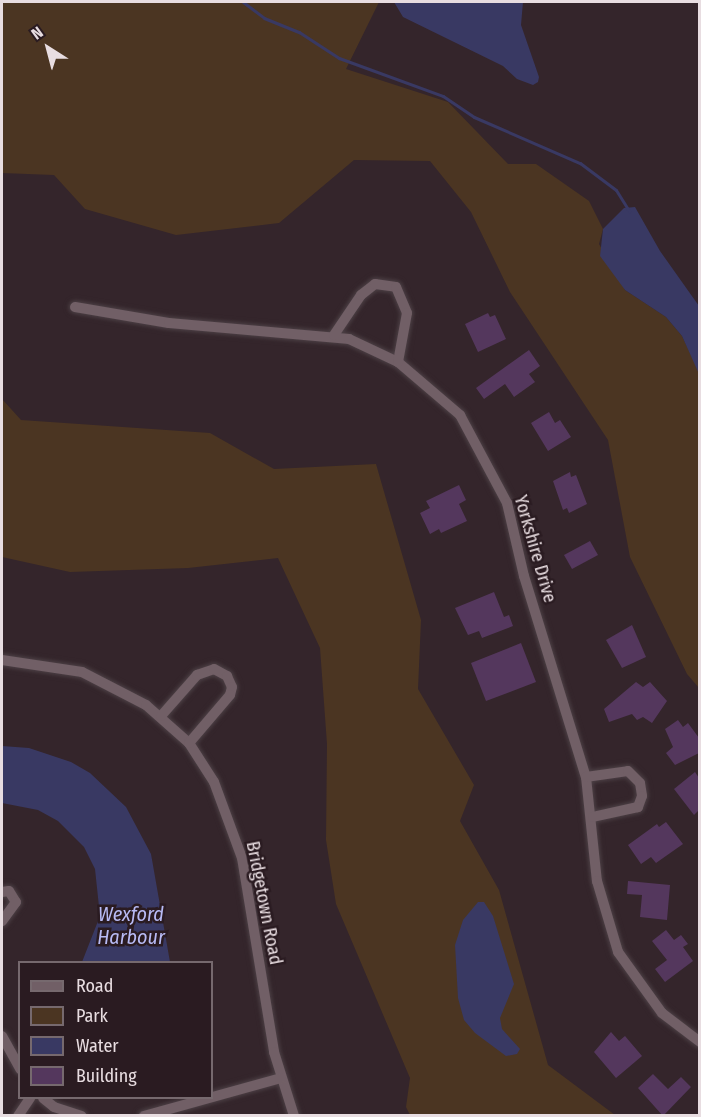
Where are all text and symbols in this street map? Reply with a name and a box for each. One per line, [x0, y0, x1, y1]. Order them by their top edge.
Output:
north arrow [18, 18, 78, 78]
text: N [28, 23, 47, 44]
street label: Yorkshire Drive [509, 493, 561, 605]
street label: Bridgetown Road [241, 839, 287, 967]
water label: Wexford Harbour [97, 903, 165, 950]
legend [18, 961, 213, 1099]
text: Road [76, 975, 113, 997]
text: Park [76, 1005, 108, 1027]
text: Water [76, 1035, 119, 1057]
text: Building [76, 1065, 137, 1087]

